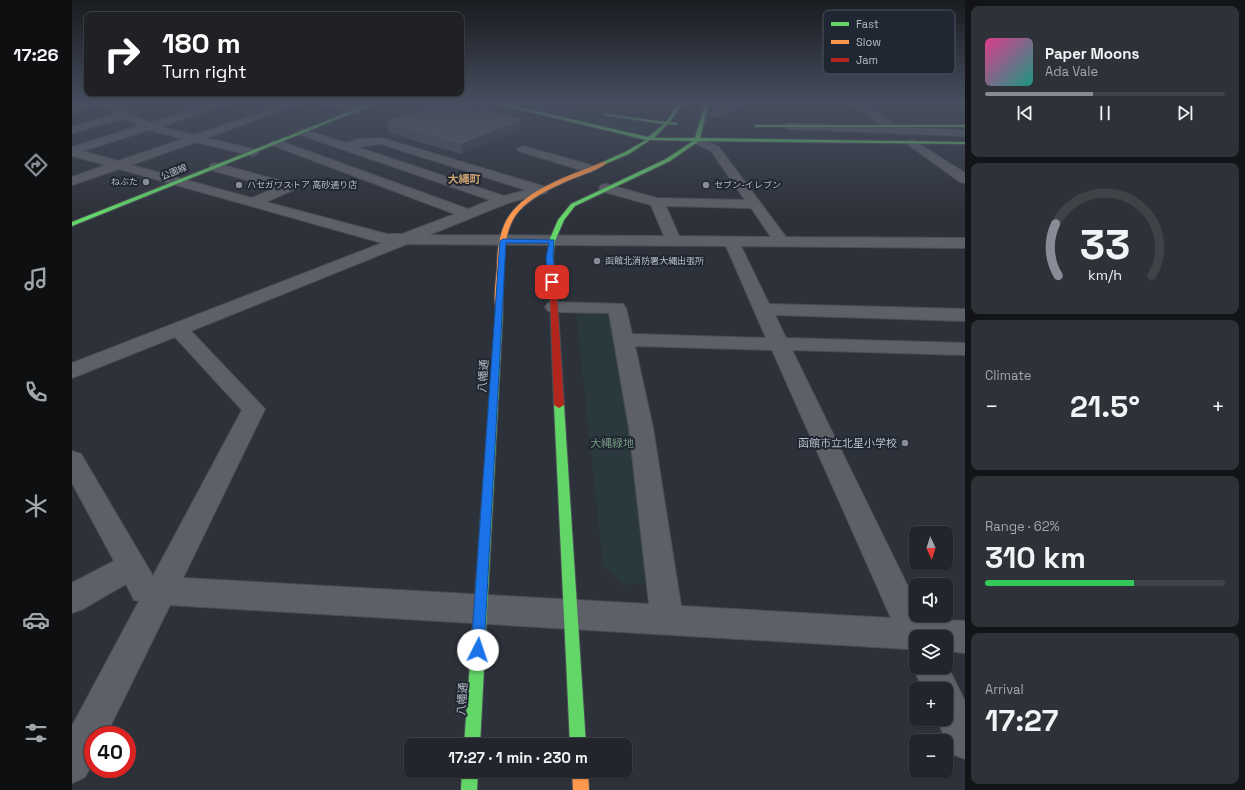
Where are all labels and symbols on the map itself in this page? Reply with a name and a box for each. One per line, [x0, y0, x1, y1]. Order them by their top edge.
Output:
legend [823, 10, 955, 74]
text: Fast [856, 17, 879, 31]
text: Slow [856, 35, 881, 49]
text: Jam [856, 53, 878, 67]
street label: 公園線 [159, 161, 190, 183]
district label: 大縄町 [448, 172, 481, 186]
place label: ねぶた [111, 176, 138, 188]
marker: ねぶた [141, 177, 151, 187]
place label: ハセガワストア 高砂通り店 [247, 179, 357, 191]
place label: セブン-イレブン [714, 179, 781, 191]
marker: ハセガワストア 高砂通り店 [234, 180, 244, 190]
marker: セブン-イレブン [701, 180, 711, 190]
place label: 函館北消防署大縄出張所 [605, 255, 704, 267]
marker: 函館北消防署大縄出張所 [592, 256, 602, 266]
pin [535, 265, 569, 299]
street label: 八幡通 [475, 359, 491, 393]
park label: 大縄緑地 [590, 436, 634, 450]
place label: 函館市立北星小学校 [798, 436, 897, 450]
marker: 函館市立北星小学校 [900, 438, 910, 448]
north arrow [909, 526, 953, 570]
position arrow [457, 629, 499, 671]
street label: 八幡通 [454, 682, 470, 716]
speed limit sign: 40 [84, 726, 136, 778]

